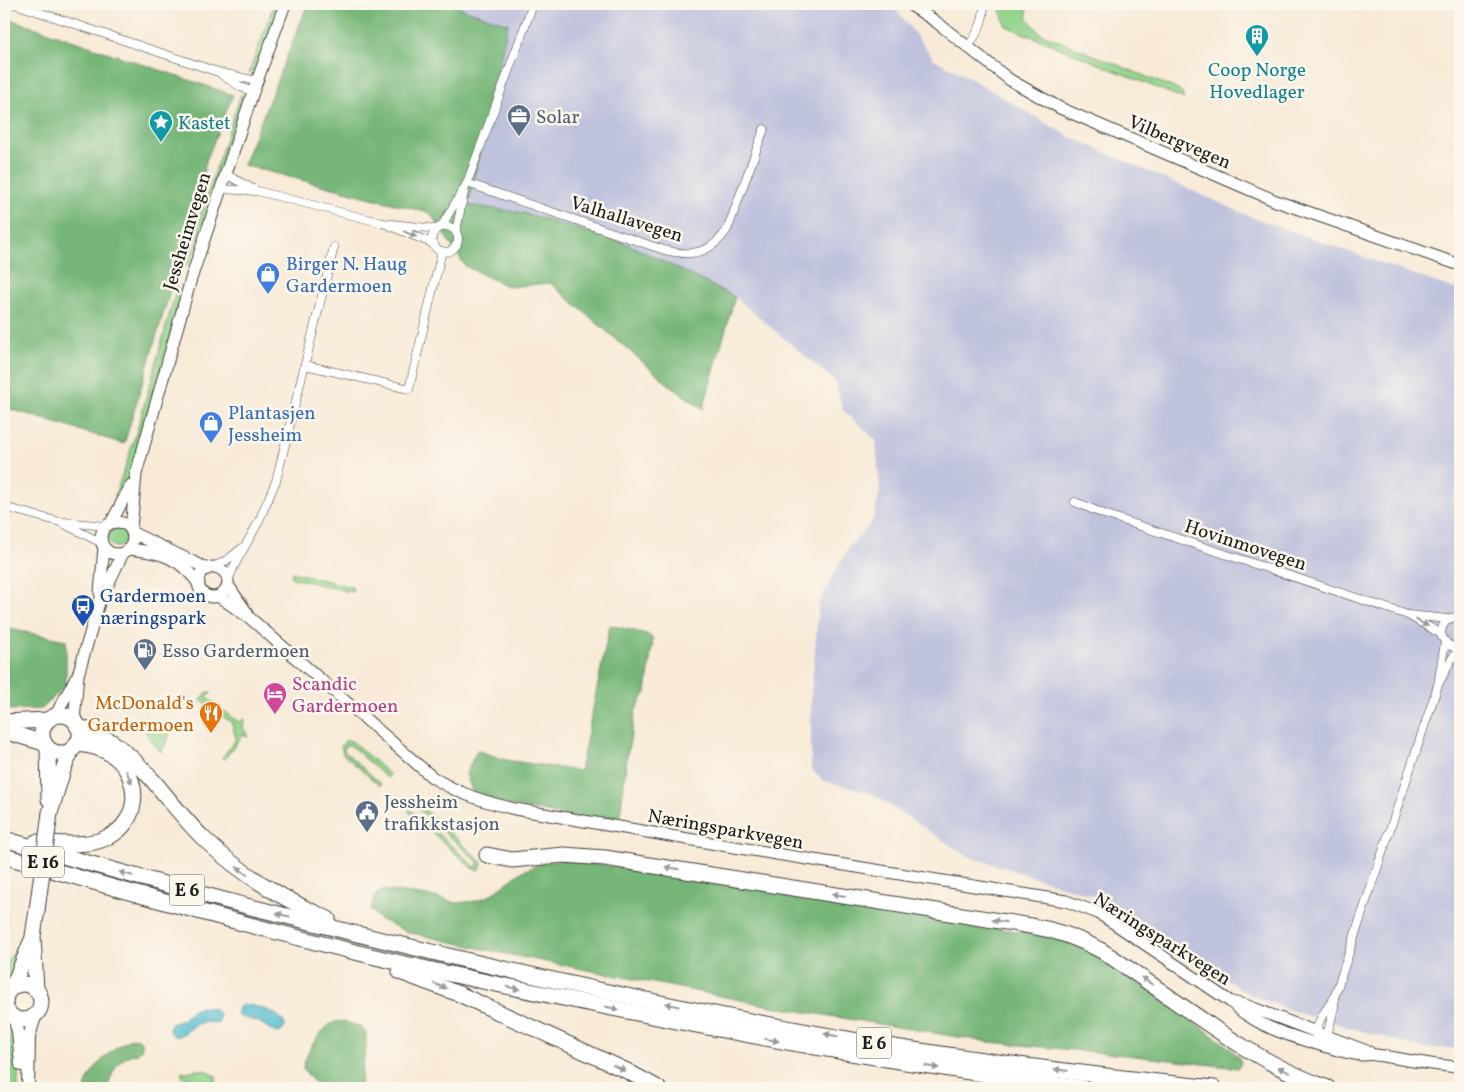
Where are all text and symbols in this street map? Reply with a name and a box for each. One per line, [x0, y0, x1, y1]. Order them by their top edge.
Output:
building icon: Coop Norge Hovedlager [1244, 23, 1270, 57]
place label: Coop Norge Hovedlager [1208, 58, 1306, 106]
office icon: Solar [506, 103, 532, 137]
place label: Solar [536, 105, 580, 131]
place icon: Kastet [148, 109, 174, 143]
street label: Vilbergvegen [1124, 109, 1235, 176]
place label: Kastet [178, 111, 231, 137]
street label: Jessheimvegen [158, 169, 218, 294]
street label: Valhallavegen [567, 190, 686, 249]
one-way arrow [403, 231, 417, 239]
place label: Birger N. Haug Gardermoen [286, 252, 407, 300]
shop icon: Birger N. Haug Gardermoen [255, 261, 281, 295]
place label: Plantasjen Jessheim [228, 401, 316, 449]
shop icon: Plantasjen Jessheim [198, 410, 224, 444]
street label: Hovinmovegen [1181, 514, 1310, 578]
place label: Gardermoen næringspark [100, 584, 206, 632]
bus stop icon: Gardermoen næringspark [70, 593, 96, 627]
one-way arrow [1415, 619, 1428, 628]
fuel station icon: Esso Gardermoen [132, 637, 158, 671]
place label: Esso Gardermoen [162, 639, 310, 665]
place label: Scandic Gardermoen [292, 672, 398, 720]
hotel icon: Scandic Gardermoen [262, 681, 288, 715]
place label: McDonald's Gardermoen [88, 691, 194, 739]
restaurant icon: McDonald's Gardermoen [198, 700, 224, 734]
one-way arrow [126, 770, 134, 784]
place label: Jessheim trafikkstasjon [384, 790, 500, 838]
public building icon: Jessheim trafikkstasjon [354, 799, 380, 833]
street label: Næringsparkvegen [646, 803, 806, 856]
road number: E 16 [22, 846, 64, 878]
one-way arrow [664, 864, 680, 872]
one-way arrow [236, 865, 249, 876]
one-way arrow [119, 869, 134, 877]
road number: E 6 [170, 874, 204, 906]
street label: Næringsparkvegen [1088, 887, 1236, 993]
one-way arrow [830, 890, 846, 898]
one-way arrow [276, 911, 291, 919]
one-way arrow [991, 916, 1007, 924]
one-way arrow [1140, 977, 1154, 986]
one-way arrow [432, 983, 447, 990]
one-way arrow [505, 984, 521, 992]
one-way arrow [664, 1001, 679, 1009]
one-way arrow [605, 1005, 621, 1013]
road number: E 6 [856, 1028, 892, 1058]
one-way arrow [823, 1031, 839, 1039]
one-way arrow [764, 1036, 780, 1044]
one-way arrow [612, 1064, 626, 1072]
one-way arrow [924, 1064, 940, 1072]
one-way arrow [1277, 1065, 1290, 1074]
one-way arrow [1053, 1066, 1069, 1074]

